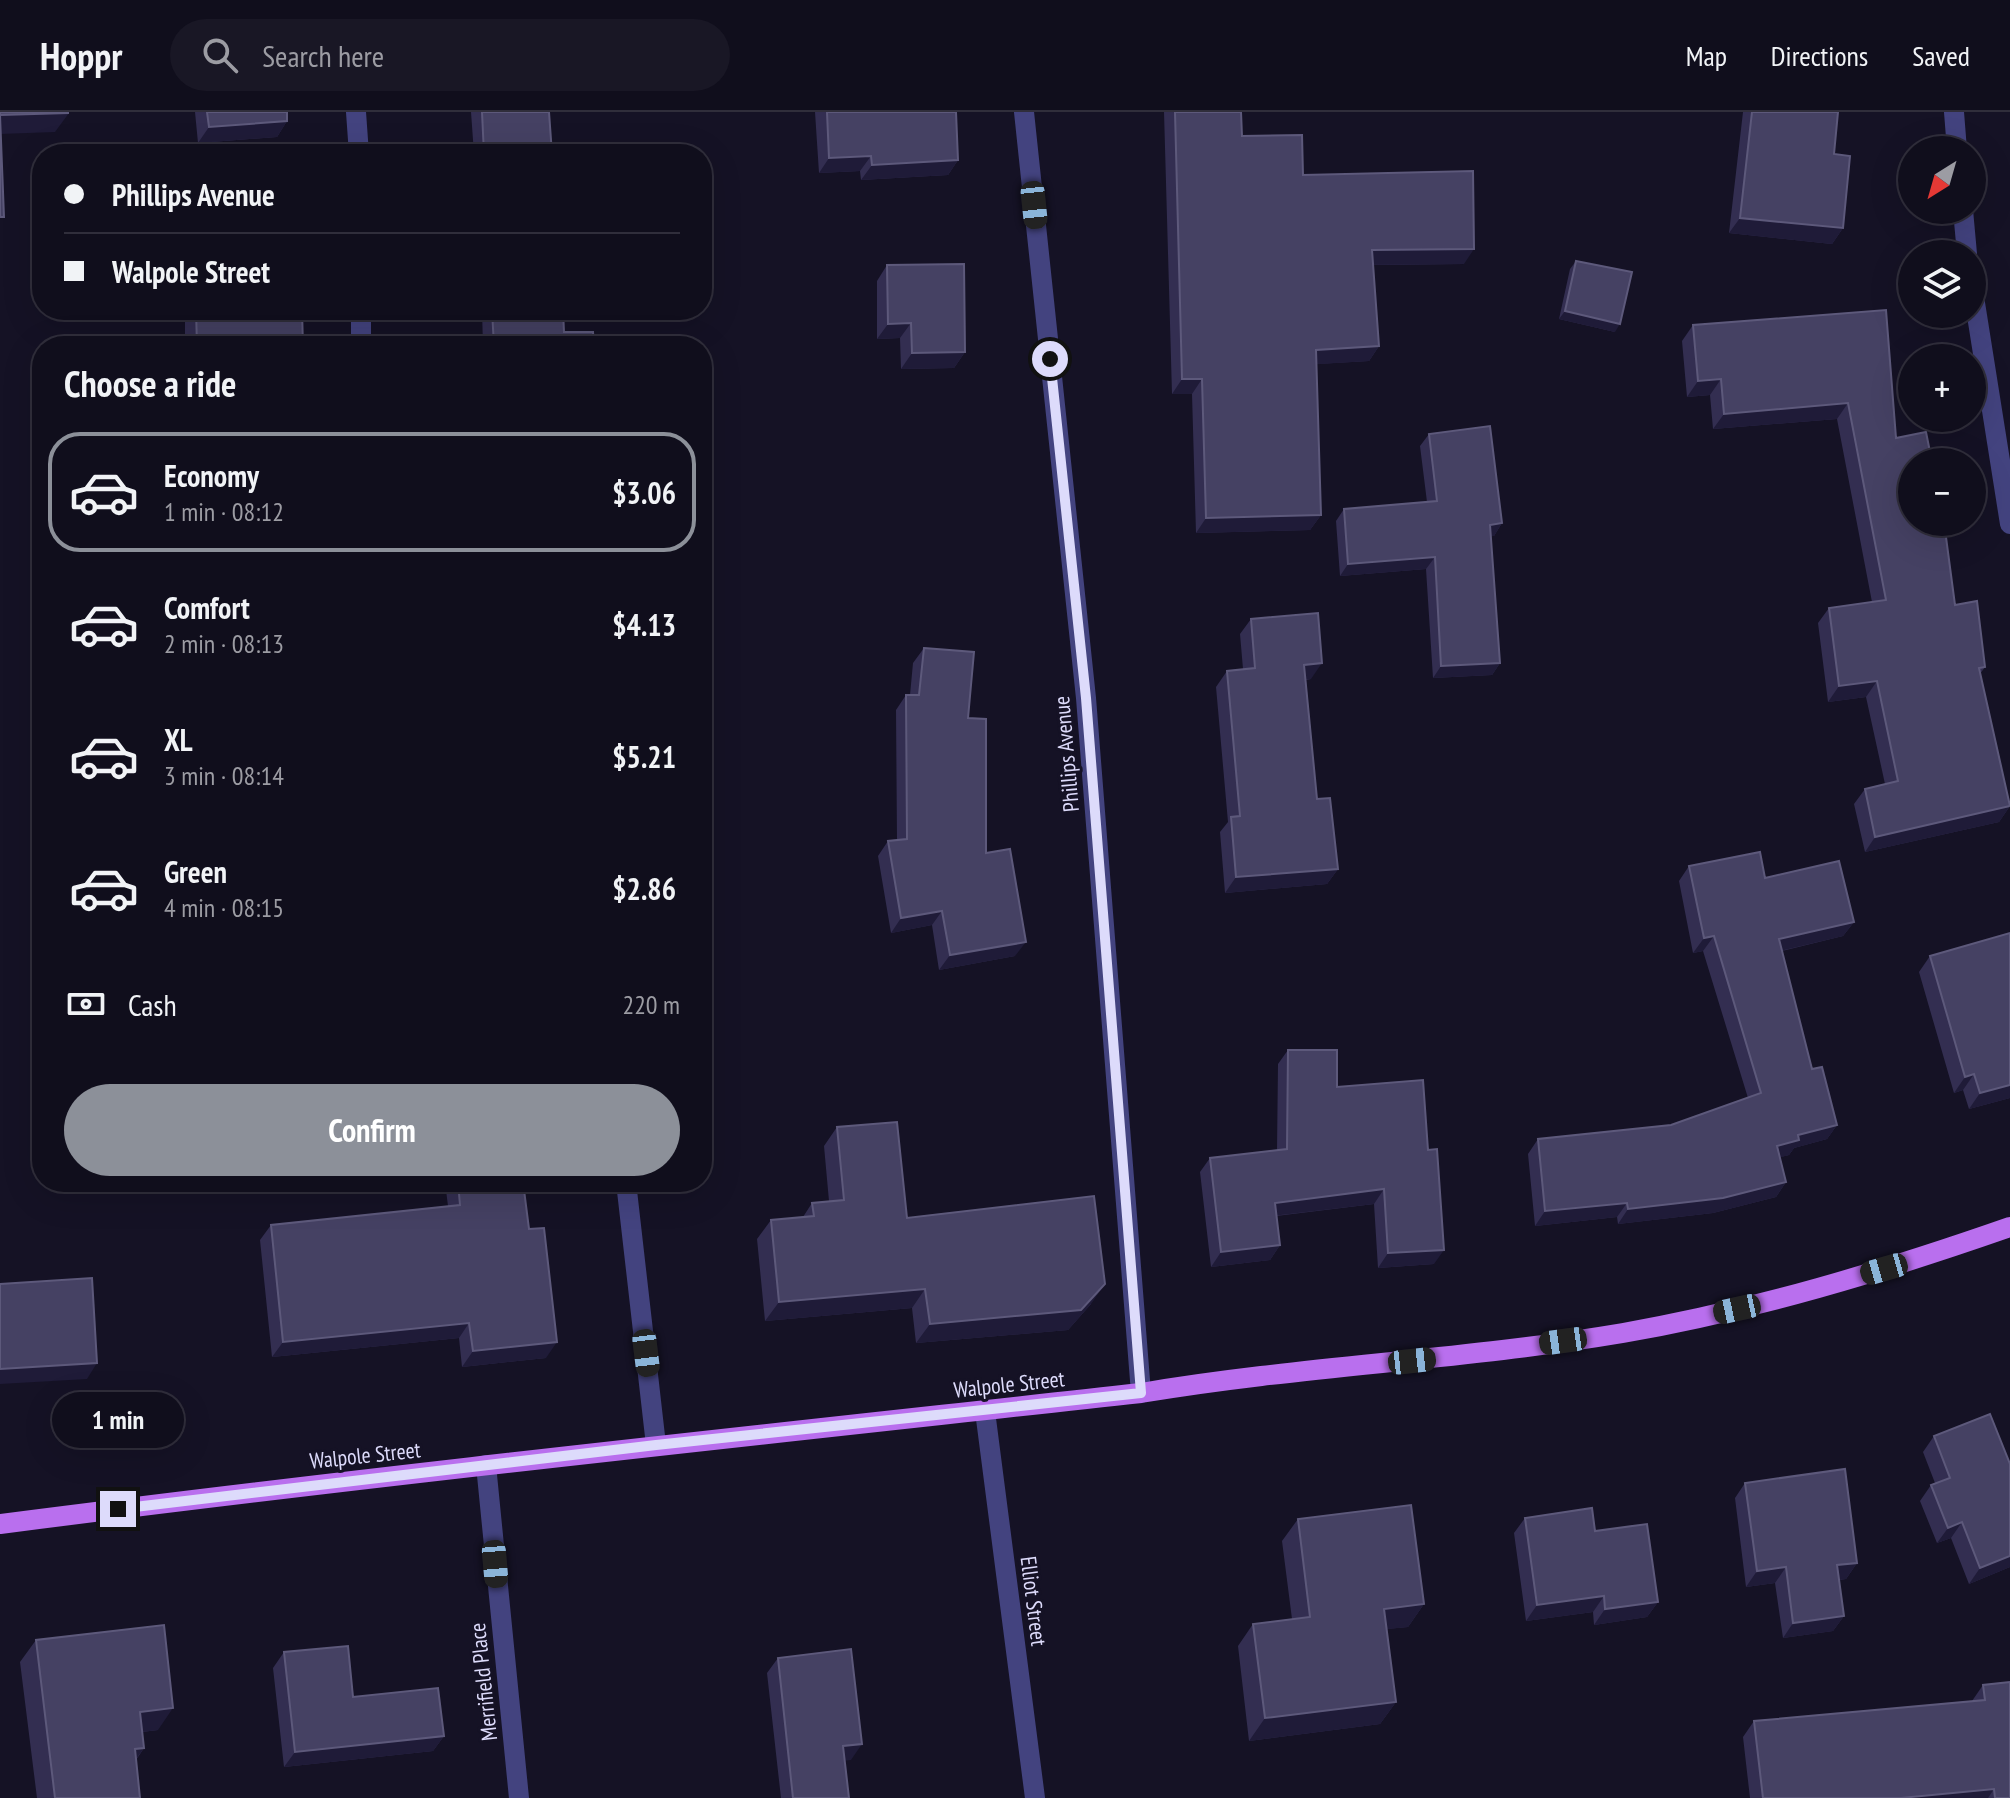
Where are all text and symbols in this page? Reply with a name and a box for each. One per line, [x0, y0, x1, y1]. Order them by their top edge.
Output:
search box [170, 19, 730, 91]
text: Hoppr [40, 31, 122, 80]
icon: search [198, 33, 242, 77]
text: Search here [262, 36, 384, 75]
text: Map [1686, 37, 1727, 74]
text: Directions [1771, 37, 1868, 74]
text: Saved [1912, 37, 1970, 74]
north arrow [1898, 136, 1986, 224]
map controls [1898, 136, 1986, 536]
text: Phillips Avenue [112, 175, 275, 214]
car [1020, 180, 1048, 230]
button: layers [1898, 240, 1986, 328]
text: Walpole Street [112, 252, 270, 291]
route start [1032, 341, 1068, 377]
button: + [1898, 344, 1986, 432]
text: Choose a ride [64, 360, 236, 407]
button: − [1898, 448, 1986, 536]
icon: car [68, 456, 140, 528]
text: Economy [164, 456, 259, 495]
text: $3.06 [612, 473, 676, 512]
text: 1 min · 08:12 [164, 495, 284, 528]
icon: car [68, 588, 140, 660]
text: Comfort [164, 588, 250, 627]
text: $4.13 [612, 605, 676, 644]
text: 2 min · 08:13 [164, 627, 284, 660]
street label: Phillips Avenue [1047, 695, 1085, 813]
icon: car [68, 720, 140, 792]
text: XL [164, 720, 193, 759]
text: $5.21 [612, 737, 676, 776]
text: 3 min · 08:14 [164, 759, 284, 792]
icon: car [68, 852, 140, 924]
text: Green [164, 852, 227, 891]
text: $2.86 [612, 869, 676, 908]
text: 4 min · 08:15 [164, 891, 284, 924]
icon: cash [64, 982, 108, 1026]
text: Cash [128, 985, 177, 1024]
text: 220 m [622, 988, 680, 1021]
button: Confirm [64, 1084, 680, 1176]
car [1858, 1251, 1910, 1287]
car [1711, 1292, 1763, 1326]
car [1538, 1326, 1588, 1356]
car [631, 1328, 661, 1378]
car [1387, 1347, 1437, 1375]
street label: Walpole Street [952, 1364, 1066, 1404]
callout: 1 min [52, 1393, 184, 1449]
text: 1 min [92, 1403, 144, 1436]
street label: Walpole Street [308, 1435, 422, 1475]
route end [100, 1491, 136, 1527]
car [481, 1539, 509, 1589]
street label: Elliot Street [1015, 1555, 1053, 1647]
street label: Merrifield Place [463, 1622, 503, 1742]

